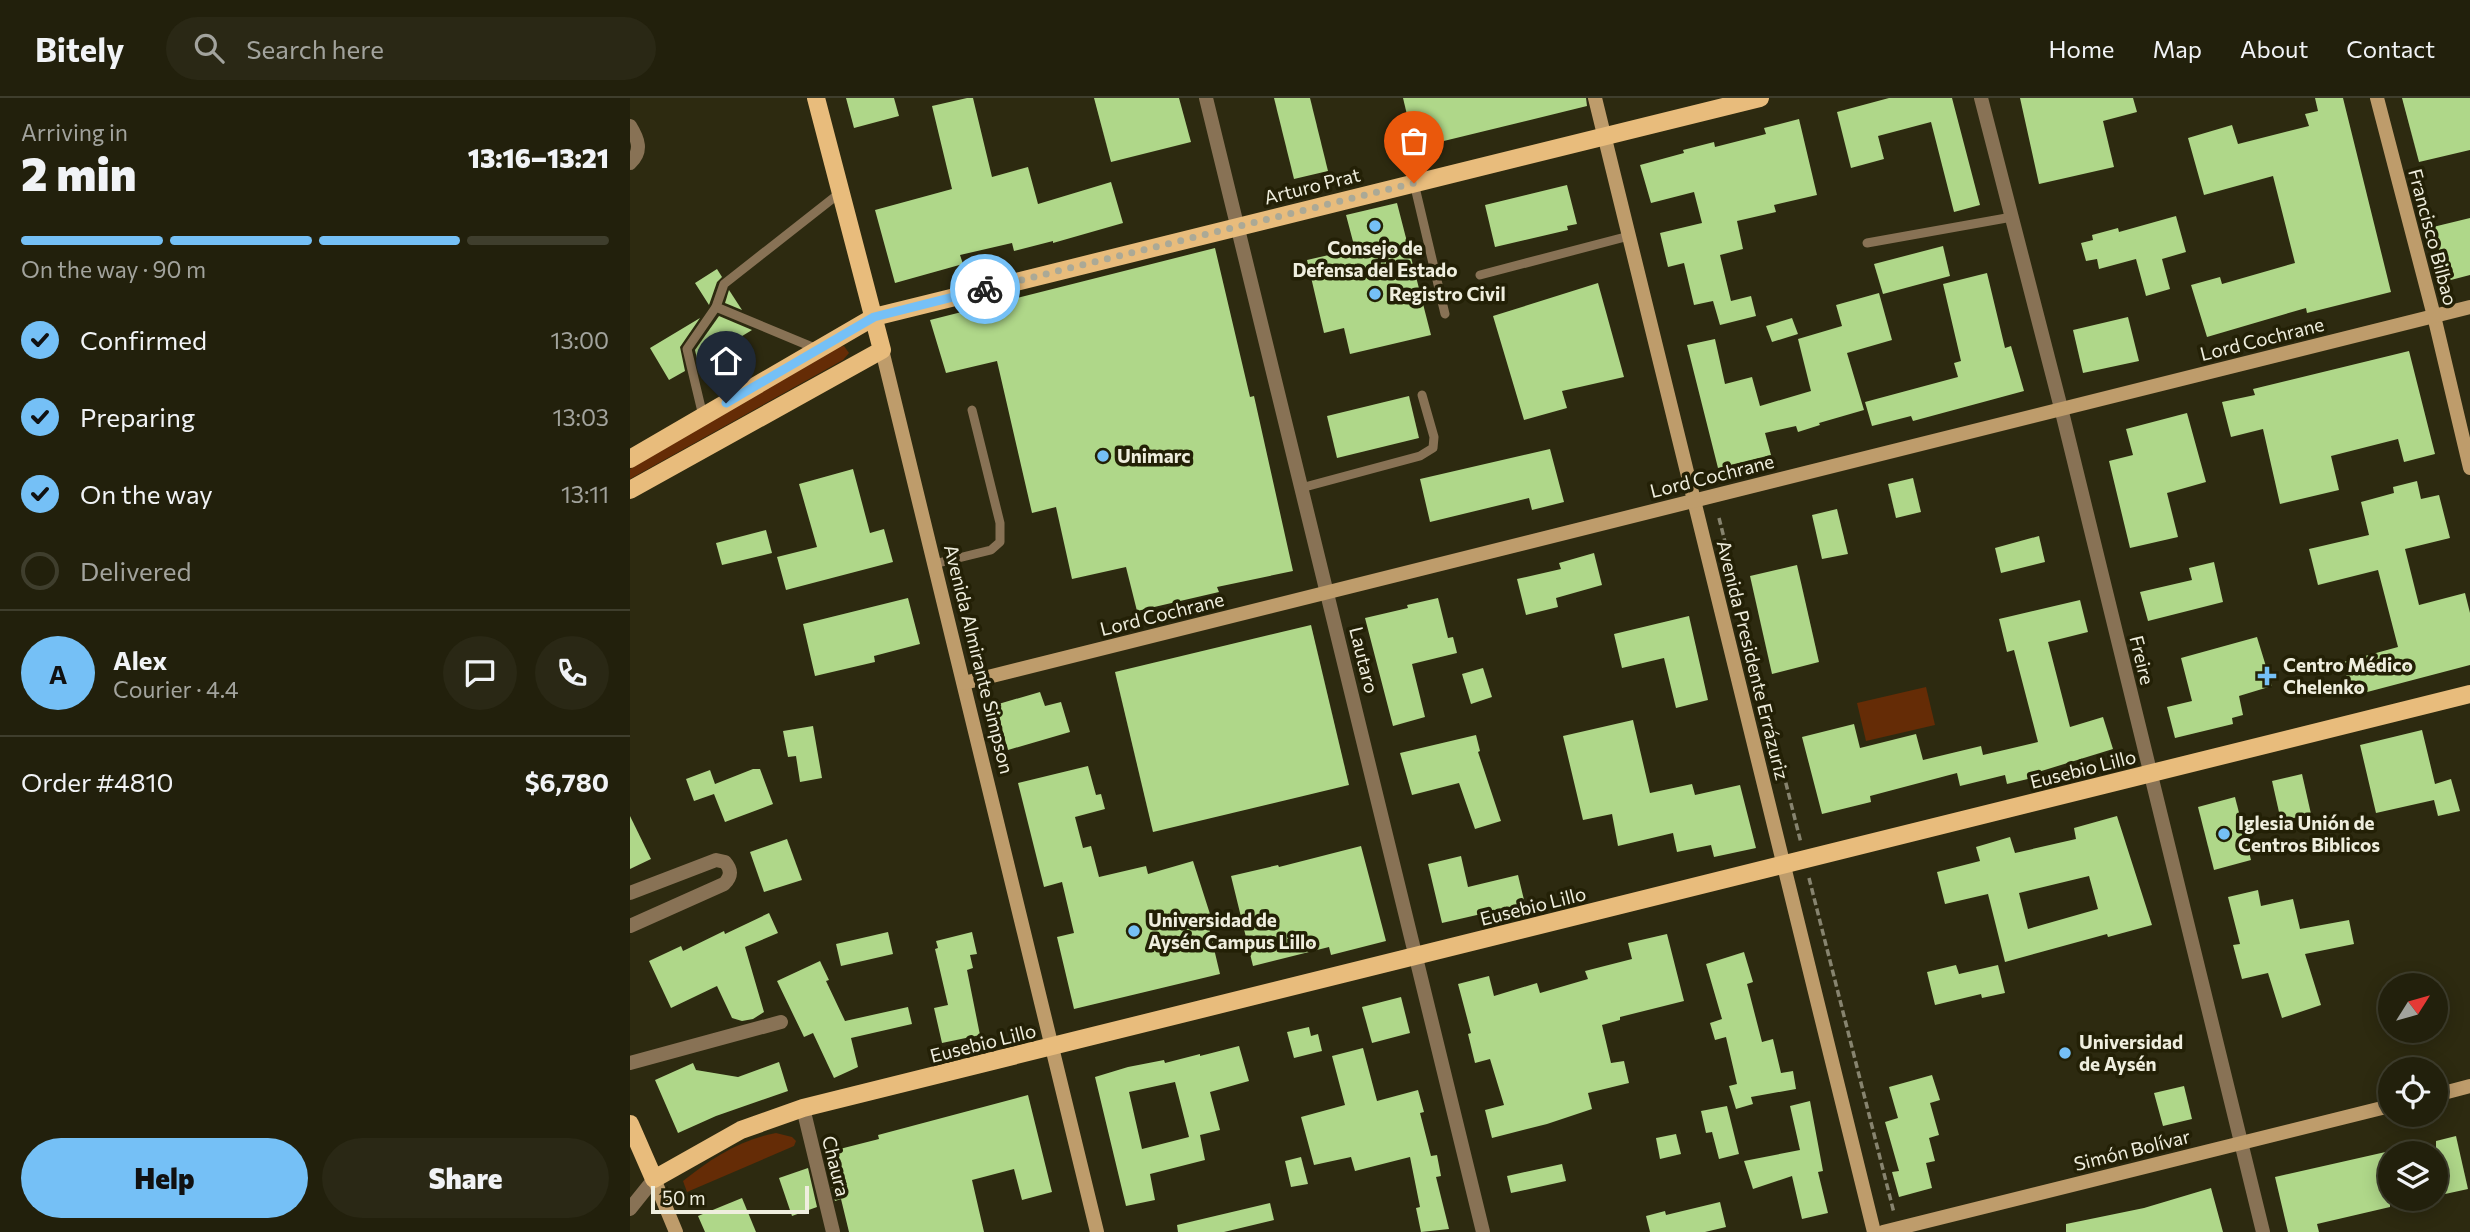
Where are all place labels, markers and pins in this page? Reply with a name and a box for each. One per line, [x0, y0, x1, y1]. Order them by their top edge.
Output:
pin [1384, 111, 1444, 183]
marker: Consejo de Defensa del Estado [1367, 218, 1383, 234]
place label: Consejo de Defensa del Estado [1292, 236, 1458, 281]
place label: Registro Civil [1389, 282, 1506, 305]
marker: Registro Civil [1367, 286, 1383, 302]
pin [696, 331, 756, 403]
place label: Unimarc [1117, 444, 1191, 467]
marker: Unimarc [1095, 448, 1111, 464]
place label: Centro Médico Chelenko [2283, 653, 2413, 698]
marker: Centro Médico Chelenko [2257, 666, 2277, 686]
place label: Iglesia Unión de Centros Biblicos [2238, 811, 2380, 856]
marker: Iglesia Unión de Centros Biblicos [2216, 826, 2232, 842]
place label: Universidad de Aysén Campus Lillo [1148, 908, 1317, 953]
marker: Universidad de Aysén Campus Lillo [1126, 923, 1142, 939]
place label: Universidad de Aysén [2079, 1030, 2183, 1075]
marker: Universidad de Aysén [2057, 1045, 2073, 1061]

